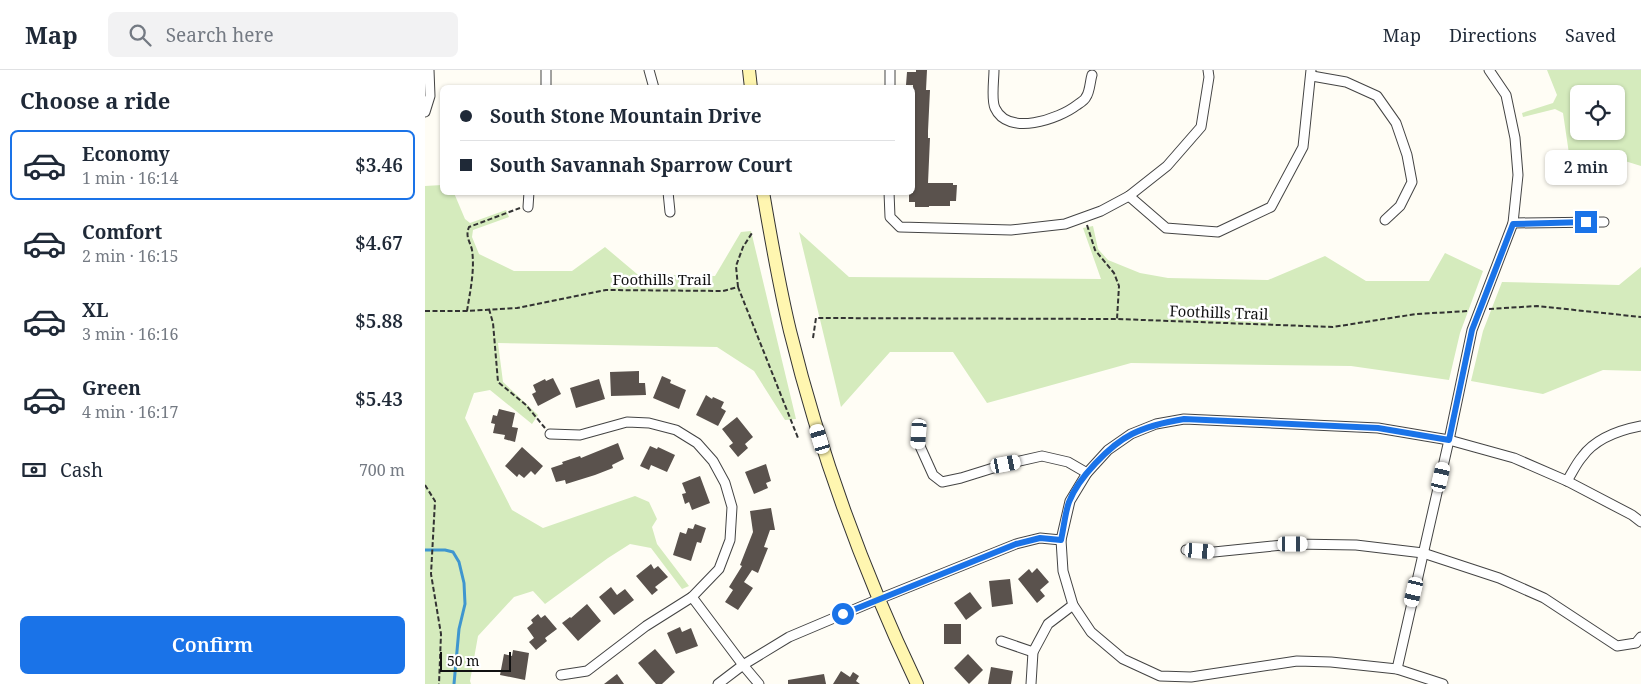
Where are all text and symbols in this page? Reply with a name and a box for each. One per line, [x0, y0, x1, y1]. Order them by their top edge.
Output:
search box [108, 12, 458, 57]
text: Map [25, 18, 78, 51]
icon: search [126, 21, 154, 49]
text: Search here [166, 22, 274, 48]
text: Map [1383, 23, 1421, 47]
text: Directions [1449, 23, 1537, 47]
text: Saved [1565, 23, 1616, 47]
text: Choose a ride [20, 85, 170, 115]
map controls [1570, 85, 1625, 140]
button: locate [1570, 85, 1625, 140]
text: South Stone Mountain Drive [490, 103, 762, 129]
text: Economy [82, 141, 170, 167]
icon: car [22, 143, 67, 188]
callout: 2 min [1545, 150, 1627, 184]
text: $3.46 [355, 152, 403, 178]
text: South Savannah Sparrow Court [490, 152, 792, 178]
text: 2 min [1564, 156, 1608, 178]
text: 1 min · 16:14 [82, 167, 178, 189]
route end [1575, 211, 1597, 233]
text: Comfort [82, 219, 162, 245]
icon: car [22, 221, 67, 266]
text: $4.67 [355, 230, 403, 256]
text: 2 min · 16:15 [82, 245, 178, 267]
street label: Foothills Trail [613, 269, 712, 289]
text: XL [82, 297, 108, 323]
icon: car [22, 299, 67, 344]
street label: Foothills Trail [1169, 300, 1269, 324]
text: $5.88 [355, 308, 403, 334]
text: 3 min · 16:16 [82, 323, 178, 345]
text: Green [82, 375, 141, 401]
icon: car [22, 377, 67, 422]
text: $5.43 [355, 386, 403, 412]
text: 4 min · 16:17 [82, 401, 178, 423]
car [910, 419, 927, 449]
car [808, 422, 831, 456]
car [989, 454, 1022, 474]
icon: cash [20, 456, 48, 484]
text: Cash [60, 457, 103, 483]
text: 700 m [359, 459, 405, 481]
car [1430, 461, 1451, 493]
car [1278, 537, 1308, 552]
car [1184, 542, 1215, 560]
car [1403, 576, 1424, 608]
route start [832, 603, 854, 625]
button: Confirm [20, 616, 405, 674]
scale bar [440, 649, 511, 672]
text: 50 m [447, 651, 480, 670]

